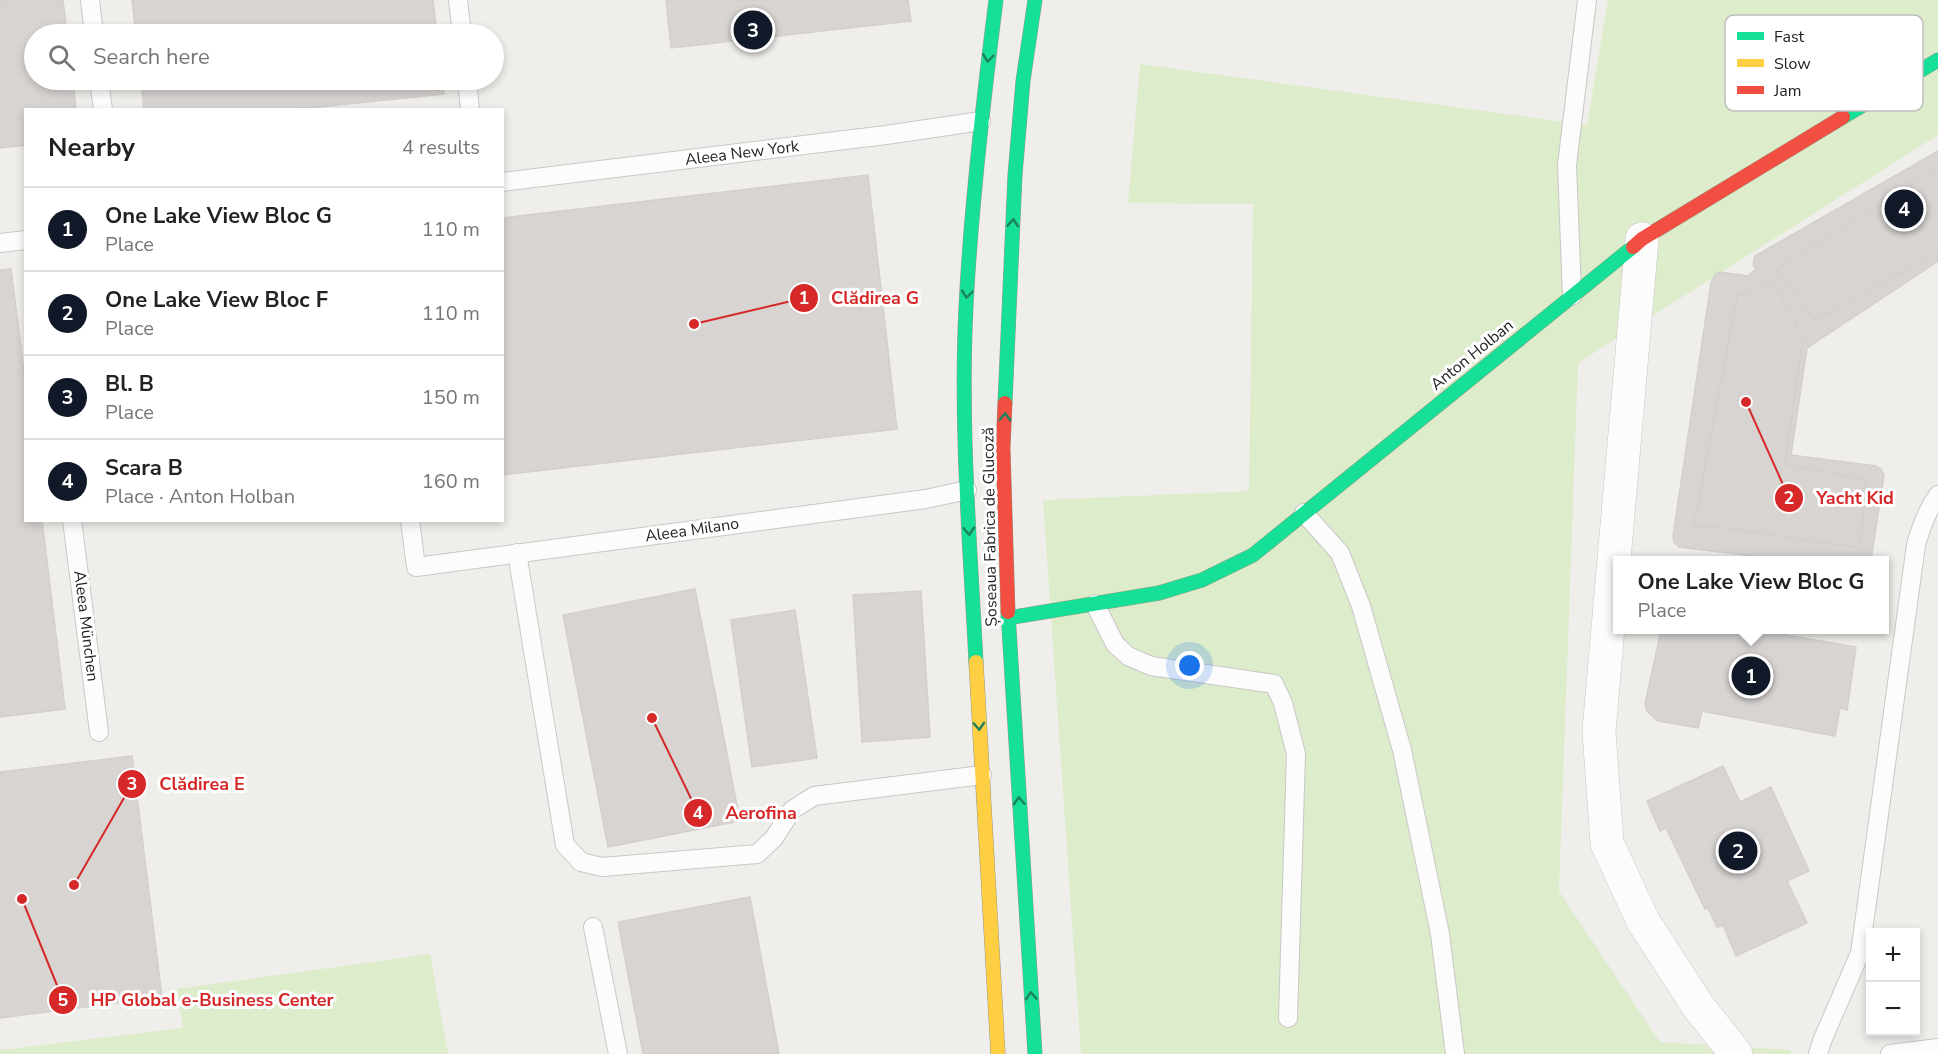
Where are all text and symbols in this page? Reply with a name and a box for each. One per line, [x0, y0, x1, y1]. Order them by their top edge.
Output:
pin: 3 [734, 8, 772, 52]
legend [1725, 15, 1923, 111]
search box [24, 24, 504, 90]
text: Fast [1774, 26, 1805, 48]
icon: search [45, 41, 78, 74]
text: Search here [93, 42, 210, 72]
one-way arrow [983, 53, 995, 63]
text: Slow [1774, 53, 1811, 75]
text: Jam [1773, 80, 1801, 102]
text: Nearby [48, 130, 135, 165]
text: 4 results [402, 134, 480, 161]
street label: Aleea New York [684, 135, 801, 171]
pin: 4 [1884, 186, 1924, 232]
text: One Lake View Bloc G [105, 201, 332, 231]
text: 1 [62, 216, 74, 243]
text: 110 m [422, 216, 480, 243]
one-way arrow [1006, 218, 1019, 227]
text: Place [105, 231, 154, 258]
callout: Clădirea G [789, 280, 931, 316]
text: One Lake View Bloc F [105, 285, 328, 315]
text: 1 [799, 286, 809, 310]
text: Clădirea G [831, 286, 919, 310]
one-way arrow [961, 290, 974, 299]
text: 2 [62, 300, 74, 327]
text: 110 m [422, 300, 480, 327]
text: Place [105, 315, 154, 342]
street label: Anton Holban [1426, 315, 1518, 395]
text: Bl. B [105, 369, 154, 399]
text: 3 [62, 384, 74, 411]
text: 150 m [422, 384, 480, 411]
text: Place [105, 399, 154, 426]
one-way arrow [998, 413, 1011, 422]
street label: Șoseaua Fabrica de Glucoză [977, 427, 1003, 627]
text: Scara B [105, 453, 183, 483]
text: 4 [62, 468, 74, 495]
text: 160 m [422, 468, 480, 495]
callout: Yacht Kid [1774, 480, 1906, 516]
text: Place · Anton Holban [105, 483, 295, 510]
text: 2 [1784, 486, 1794, 510]
text: Yacht Kid [1815, 486, 1894, 510]
street label: Aleea Milano [644, 513, 740, 547]
one-way arrow [963, 526, 976, 535]
popup [1613, 556, 1889, 634]
text: One Lake View Bloc G [1638, 567, 1864, 597]
street label: Aleea München [68, 569, 104, 683]
text: Place [1638, 597, 1686, 624]
your location [1175, 651, 1204, 680]
pin: 1 [1732, 654, 1770, 698]
one-way arrow [973, 721, 986, 730]
callout: Clădirea E [117, 766, 256, 802]
text: 3 [127, 772, 137, 796]
text: Clădirea E [159, 772, 245, 796]
callout: Aerofina [683, 795, 809, 831]
one-way arrow [1013, 796, 1026, 806]
text: 4 [693, 801, 704, 825]
text: Aerofina [725, 801, 797, 825]
pin: 2 [1718, 828, 1758, 874]
map controls [1866, 928, 1920, 1036]
button: + [1866, 928, 1920, 982]
callout: HP Global e-Business Center [48, 982, 345, 1018]
button: − [1866, 982, 1920, 1036]
text: 5 [58, 988, 69, 1012]
text: HP Global e-Business Center [90, 988, 334, 1012]
one-way arrow [1025, 991, 1038, 1000]

